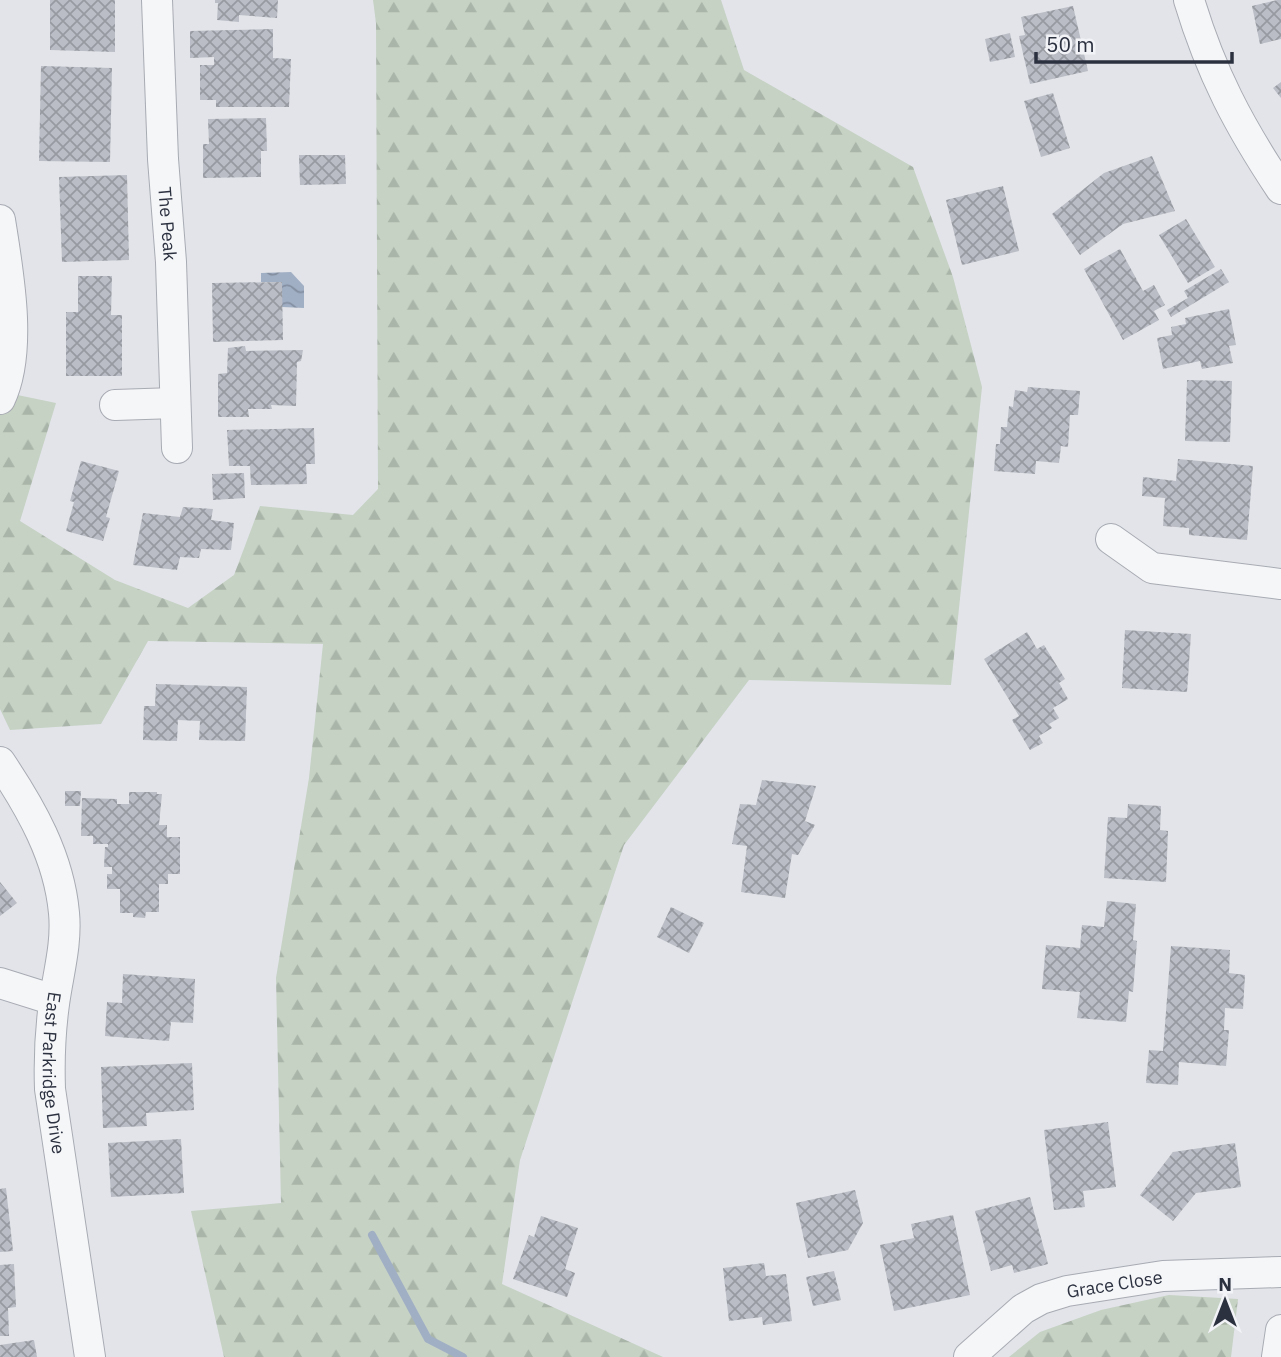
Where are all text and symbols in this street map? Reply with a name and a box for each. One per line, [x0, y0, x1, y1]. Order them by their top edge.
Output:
scale bar [1036, 21, 1232, 65]
text: 50 m [1046, 30, 1095, 58]
street label: The Peak [154, 186, 182, 262]
street label: East Parkridge Drive [38, 990, 71, 1156]
street label: Grace Close [1065, 1265, 1164, 1302]
north arrow [1190, 1266, 1260, 1336]
text: N [1218, 1272, 1232, 1296]

